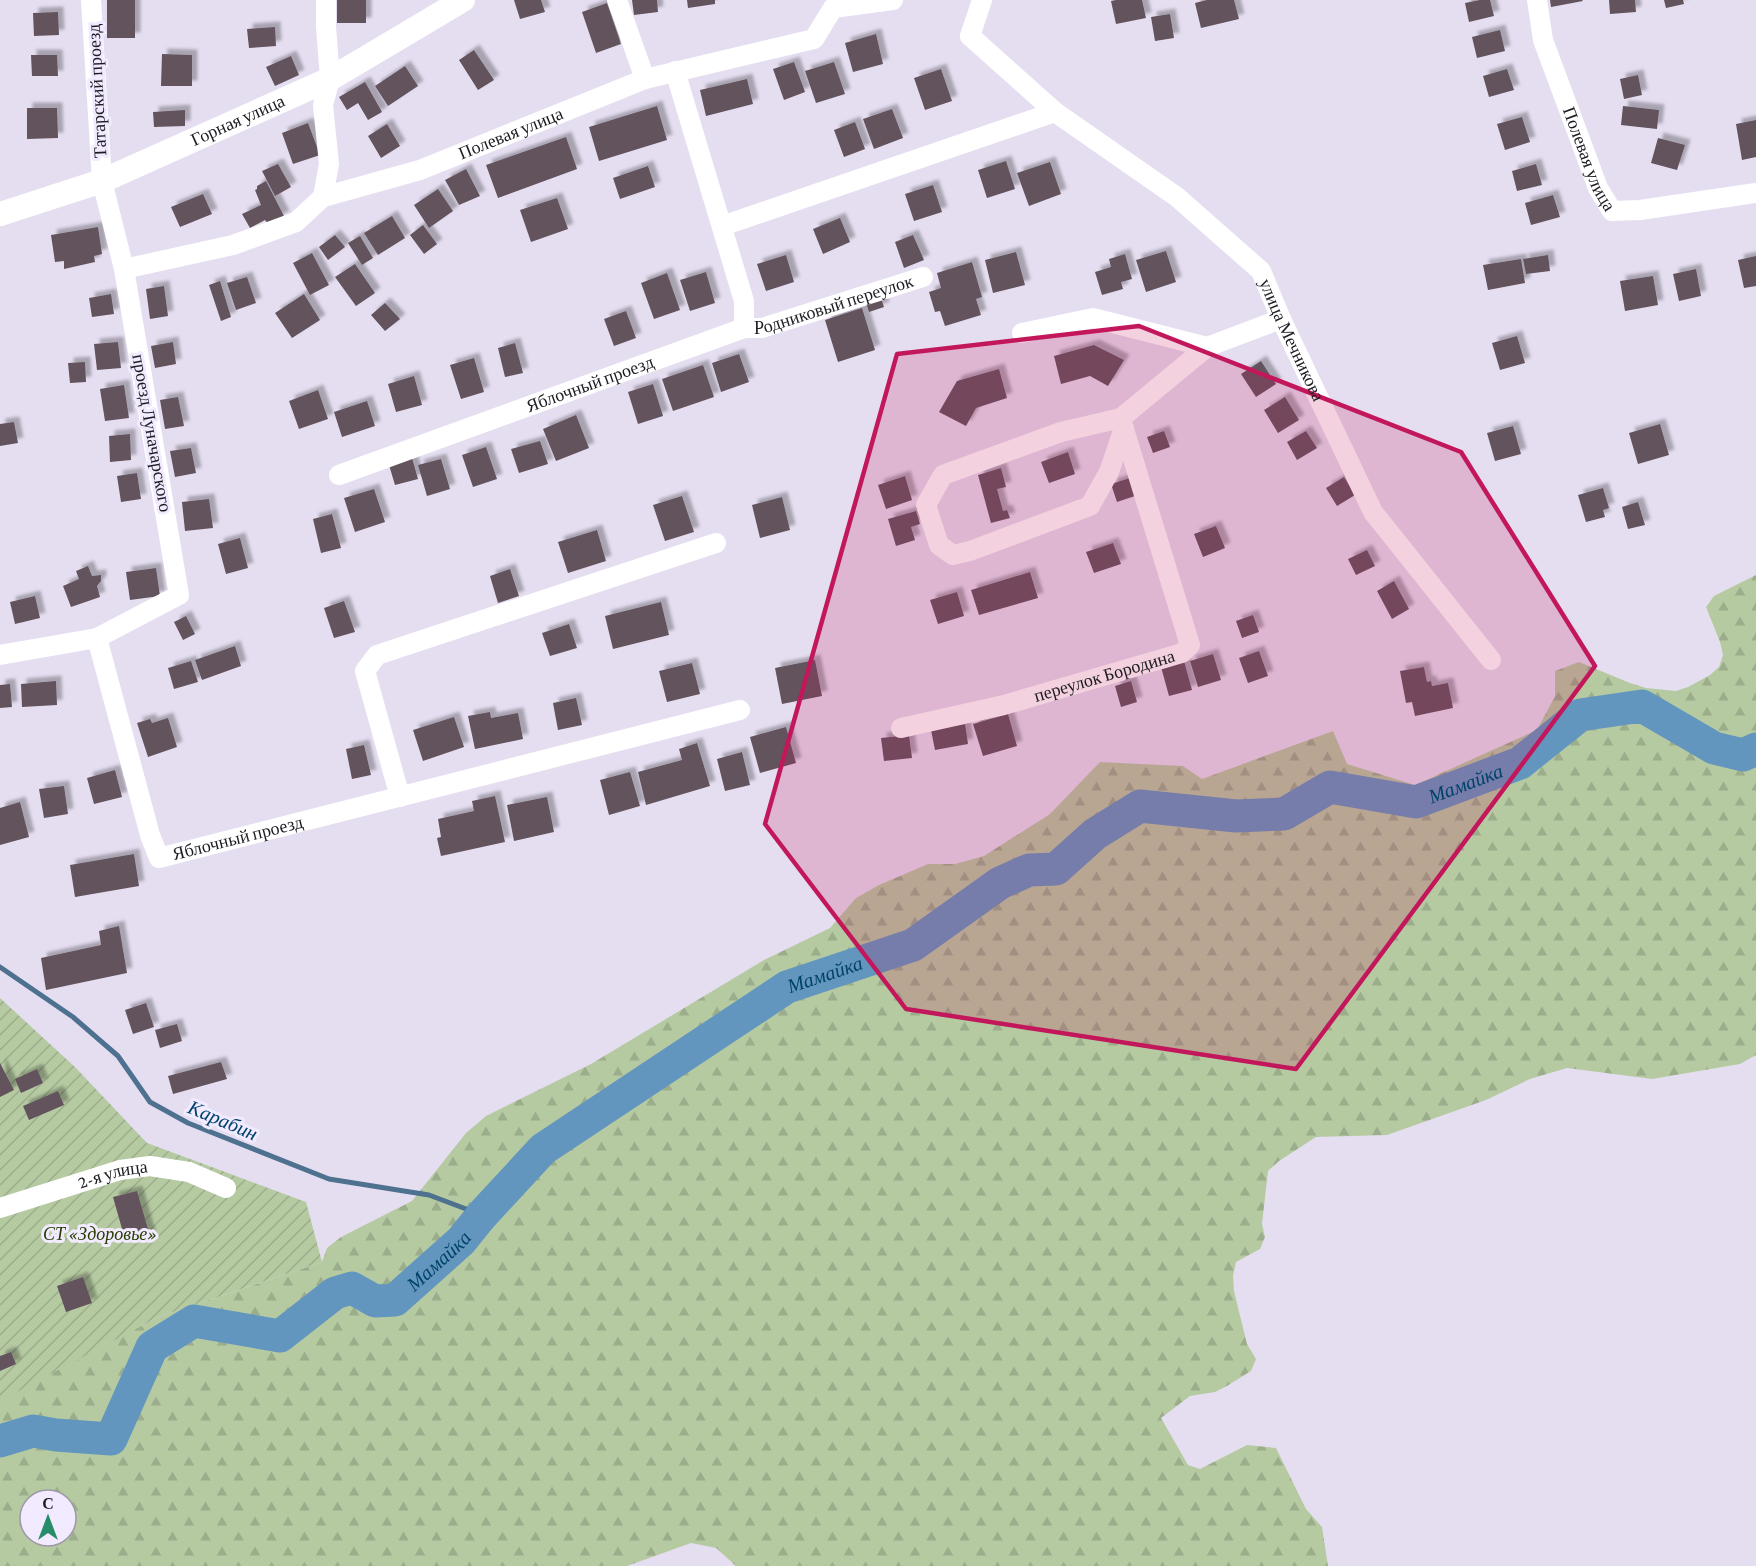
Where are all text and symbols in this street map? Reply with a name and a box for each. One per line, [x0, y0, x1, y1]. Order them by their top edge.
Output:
street label: Татарский проезд [83, 23, 111, 159]
street label: Горная улица [188, 91, 288, 150]
street label: Полевая улица [455, 103, 566, 163]
street label: Полевая улица [1559, 104, 1620, 215]
street label: Родниковый переулок [754, 271, 916, 338]
street label: улица Мечникова [1255, 276, 1329, 404]
street label: Яблочный проезд [524, 352, 656, 416]
street label: проезд Луначарского [128, 353, 176, 513]
street label: переулок Бородина [1031, 646, 1177, 706]
water label: Мамайка [1424, 759, 1506, 808]
street label: Яблочный проезд [170, 812, 305, 864]
water label: Мамайка [783, 952, 865, 997]
water label: Карабин [184, 1095, 261, 1145]
street label: 2-я улица [75, 1156, 149, 1193]
park label: СТ «Здоровье» [43, 1224, 157, 1244]
water label: Мамайка [402, 1227, 475, 1296]
north arrow [18, 1488, 78, 1548]
text: С [42, 1495, 54, 1512]

